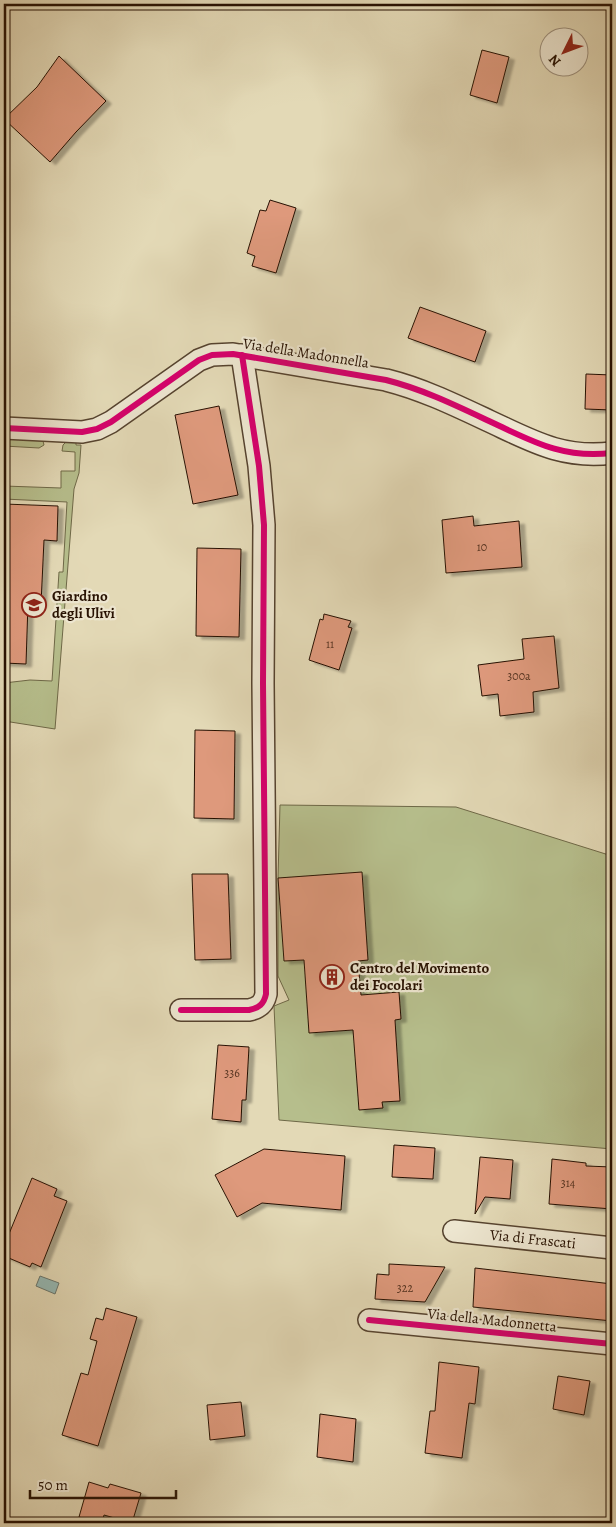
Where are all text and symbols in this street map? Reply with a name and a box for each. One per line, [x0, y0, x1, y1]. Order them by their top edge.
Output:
north arrow [538, 28, 588, 78]
text: N [544, 50, 565, 71]
street label: Via della Madonnella [241, 333, 370, 373]
house number: 10 [477, 539, 487, 555]
place label: Giardino degli Ulivi [52, 586, 116, 623]
school or university icon: Giardino degli Ulivi [21, 592, 47, 618]
house number: 11 [326, 636, 334, 652]
house number: 300a [507, 668, 531, 684]
place label: Centro del Movimento dei Focolari [350, 958, 489, 995]
building icon: Centro del Movimento dei Focolari [319, 964, 345, 990]
house number: 336 [224, 1065, 240, 1081]
house number: 314 [561, 1175, 576, 1191]
street label: Via di Frascati [488, 1224, 577, 1253]
house number: 322 [397, 1280, 413, 1296]
street label: Via della Madonnetta [425, 1303, 558, 1337]
scale bar [30, 1467, 176, 1499]
text: 50 m [38, 1475, 68, 1495]

